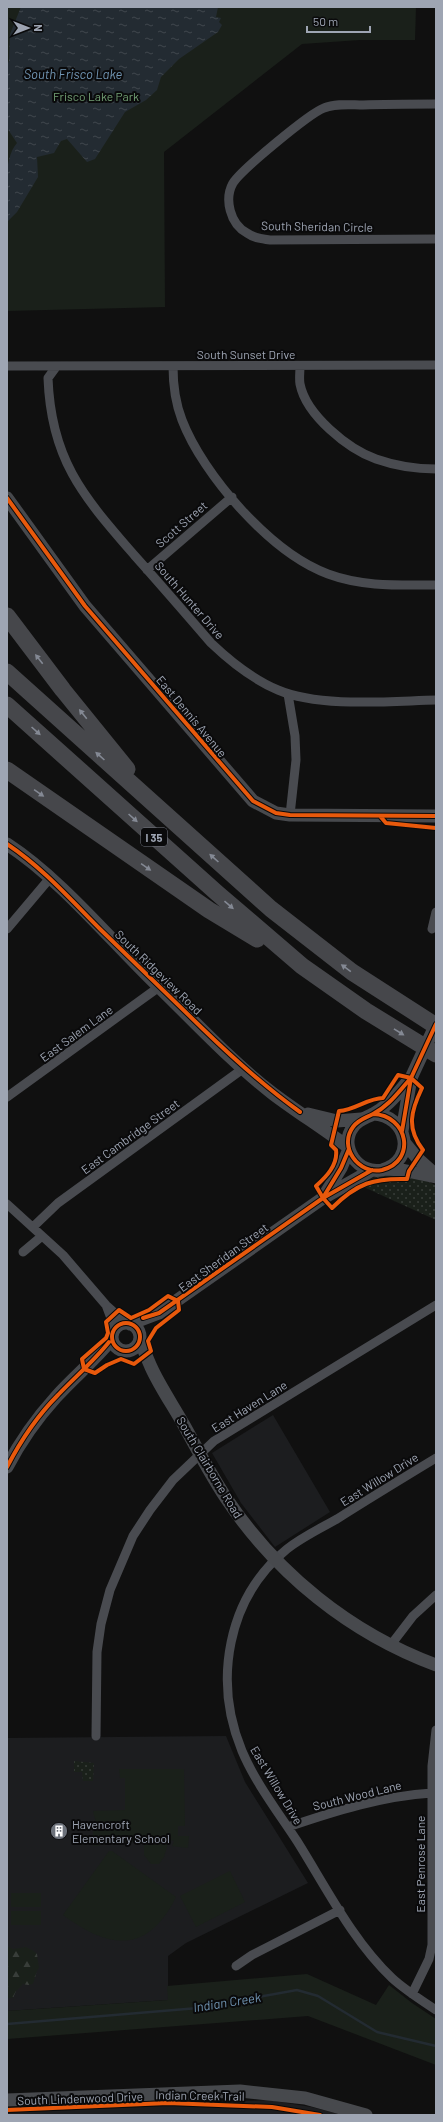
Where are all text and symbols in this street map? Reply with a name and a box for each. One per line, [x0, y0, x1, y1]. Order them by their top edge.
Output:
north arrow [8, 8, 48, 48]
scale bar [307, 8, 370, 34]
text: 50 m [313, 14, 338, 28]
text: N [32, 24, 45, 32]
water label: South Frisco Lake [24, 66, 123, 82]
park label: Frisco Lake Park [53, 89, 139, 103]
street label: South Sheridan Circle [261, 218, 373, 234]
street label: South Sunset Drive [197, 347, 295, 361]
street label: Scott Street [152, 498, 210, 550]
street label: South Hunter Drive [153, 558, 227, 642]
one-way arrow [34, 653, 43, 664]
street label: East Dennis Avenue [154, 672, 230, 760]
one-way arrow [78, 709, 87, 720]
one-way arrow [31, 726, 41, 735]
one-way arrow [95, 751, 105, 760]
one-way arrow [34, 789, 44, 797]
one-way arrow [127, 813, 138, 822]
road number: I 35 [141, 828, 167, 846]
one-way arrow [209, 853, 219, 863]
one-way arrow [141, 863, 151, 871]
one-way arrow [224, 900, 235, 909]
street label: South Ridgeview Road [113, 927, 205, 1017]
one-way arrow [341, 964, 351, 972]
street label: East Salem Lane [37, 1002, 115, 1064]
one-way arrow [393, 1028, 404, 1035]
street label: East Cambridge Street [78, 1096, 182, 1176]
street label: East Sheridan Street [175, 1220, 271, 1294]
street label: East Haven Lane [209, 1377, 289, 1435]
street label: South Clairborne Road [174, 1414, 246, 1520]
street label: East Willow Drive [337, 1449, 421, 1509]
street label: East Willow Drive [248, 1743, 306, 1827]
street label: South Wood Lane [311, 1777, 403, 1813]
street label: East Penrose Lane [413, 1816, 427, 1912]
place label: Havencroft Elementary School [72, 1817, 170, 1845]
building icon: Havencroft Elementary School [49, 1821, 69, 1841]
water label: Indian Creek [192, 1989, 263, 2015]
street label: Indian Creek Trail [155, 2087, 245, 2103]
street label: South Lindenwood Drive [17, 2089, 143, 2107]

